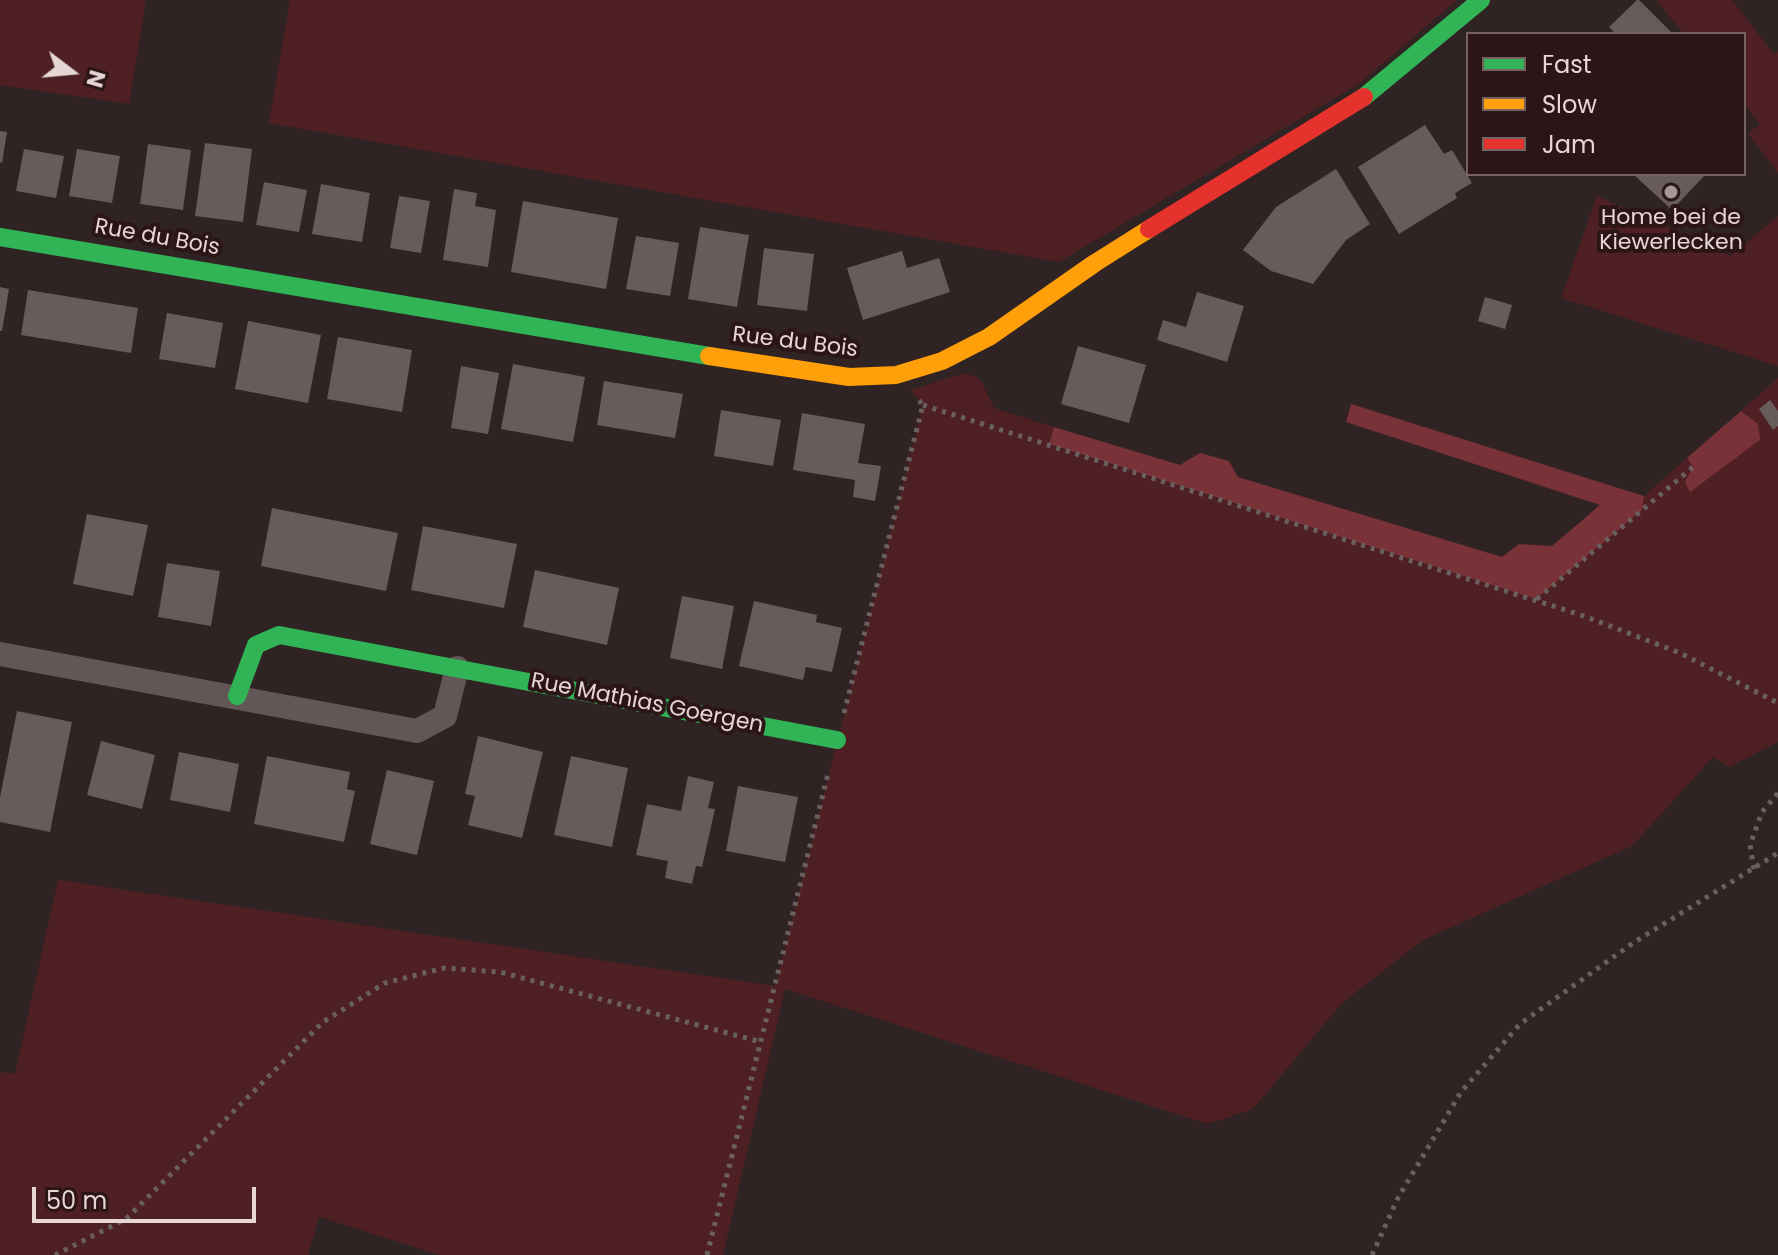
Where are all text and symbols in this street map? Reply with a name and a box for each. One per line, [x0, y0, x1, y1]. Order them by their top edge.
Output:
north arrow [32, 32, 112, 112]
legend [1466, 32, 1746, 176]
text: Fast [1542, 48, 1592, 81]
text: N [78, 67, 113, 91]
text: Slow [1542, 88, 1597, 121]
text: Jam [1542, 128, 1596, 161]
marker: Home bei de Kiewerlecken [1662, 183, 1680, 201]
place label: Home bei de Kiewerlecken [1599, 205, 1743, 256]
street label: Rue du Bois [93, 214, 221, 262]
street label: Rue du Bois [731, 322, 859, 364]
street label: Rue Mathias Goergen [529, 669, 765, 739]
scale bar [36, 1171, 260, 1221]
text: 50 m [46, 1184, 107, 1217]

